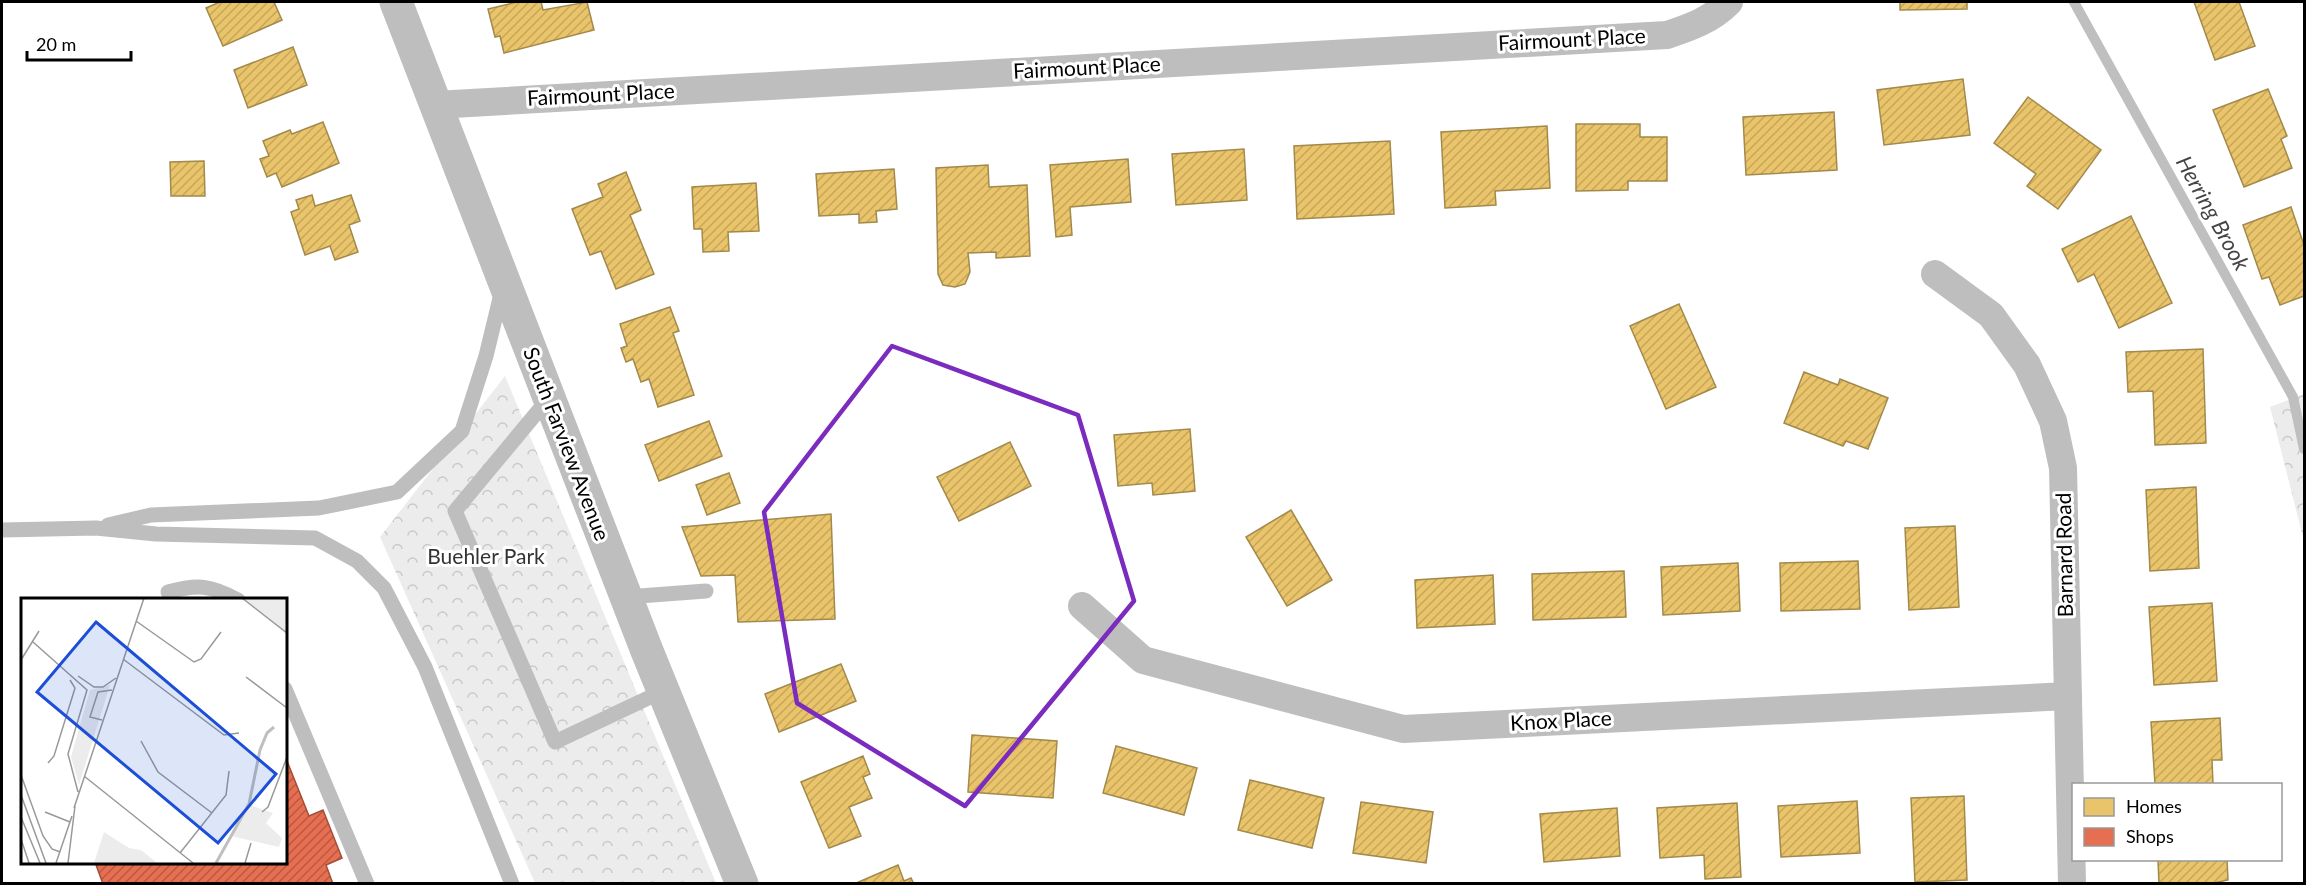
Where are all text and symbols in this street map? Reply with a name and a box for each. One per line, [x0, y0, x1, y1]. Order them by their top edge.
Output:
street label: Fairmount Place [1498, 22, 1646, 55]
scale bar [27, 24, 130, 62]
text: 20 m [36, 33, 76, 55]
street label: Fairmount Place [1013, 50, 1161, 83]
street label: Fairmount Place [527, 77, 675, 110]
water label: Herring Brook [2171, 151, 2256, 275]
street label: South Farview Avenue [519, 343, 616, 544]
street label: Barnard Road [2050, 493, 2077, 618]
park label: Buehler Park [427, 543, 545, 568]
inset map [21, 598, 286, 864]
street label: Knox Place [1509, 704, 1612, 735]
legend [2072, 783, 2282, 861]
text: Homes [2126, 795, 2182, 817]
text: Shops [2126, 825, 2174, 847]

